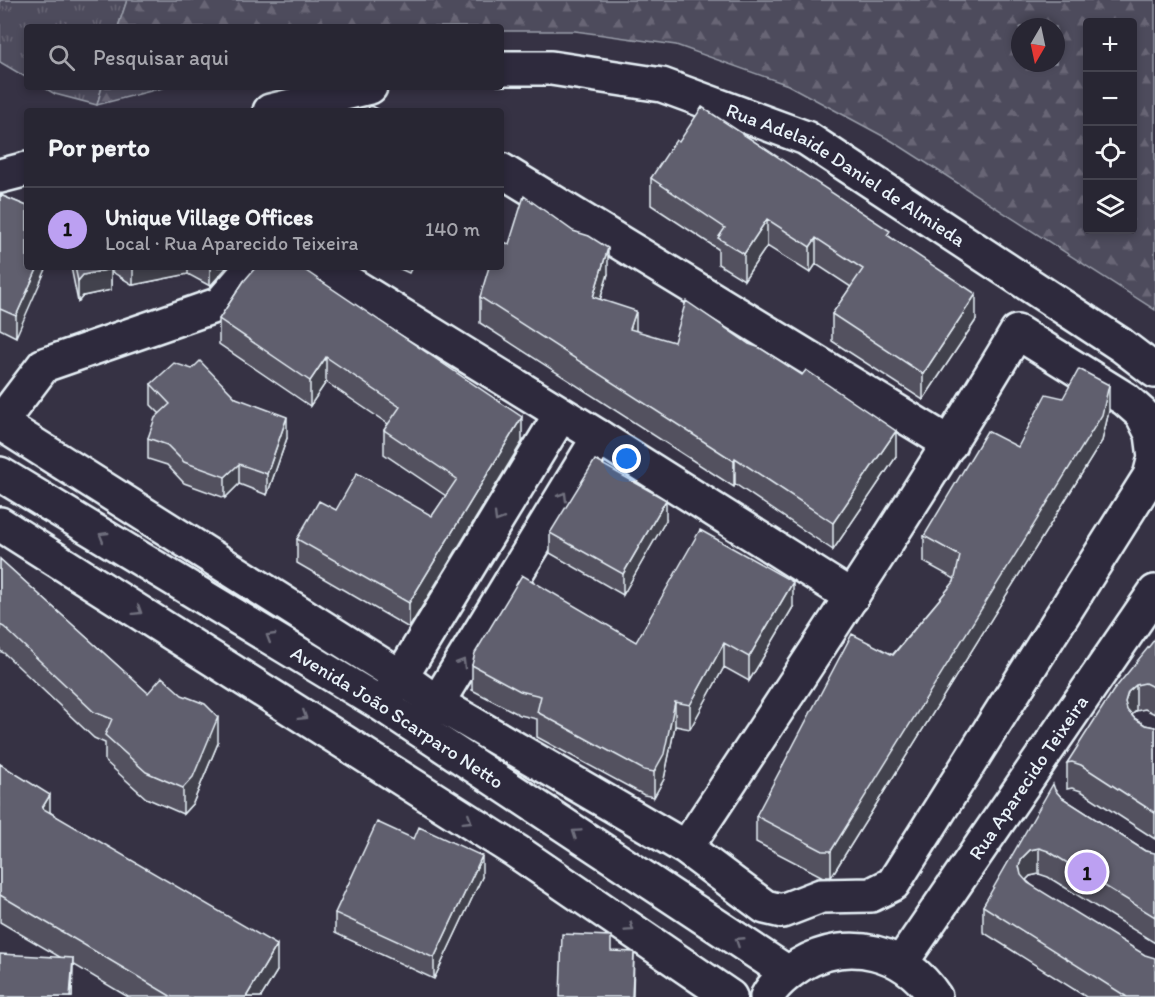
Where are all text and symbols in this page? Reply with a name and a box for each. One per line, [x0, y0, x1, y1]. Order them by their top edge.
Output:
north arrow [1011, 18, 1065, 72]
map controls [1083, 18, 1137, 234]
button: + [1083, 18, 1137, 72]
search box [24, 24, 504, 90]
icon: search [45, 41, 78, 74]
text: Pesquisar aqui [93, 44, 229, 71]
button: − [1083, 72, 1137, 126]
street label: Rua Adelaide Daniel de Almieda [723, 98, 971, 252]
button: locate [1083, 126, 1137, 180]
text: Por perto [48, 131, 150, 163]
button: layers [1083, 180, 1137, 234]
text: Unique Village Offices [105, 204, 313, 231]
text: 1 [63, 217, 72, 241]
text: 140 m [425, 217, 480, 241]
text: Local · Rua Aparecido Teixeira [105, 231, 358, 255]
your location [612, 444, 641, 473]
one-way arrow [555, 492, 567, 502]
one-way arrow [493, 512, 505, 522]
one-way arrow [99, 532, 109, 544]
one-way arrow [132, 604, 142, 616]
one-way arrow [266, 633, 276, 645]
street label: Avenida João Scarparo Netto [287, 641, 508, 794]
one-way arrow [455, 659, 466, 669]
street label: Rua Aparecido Teixeira [963, 690, 1093, 864]
one-way arrow [297, 708, 307, 720]
one-way arrow [461, 813, 472, 824]
one-way arrow [571, 830, 582, 841]
pin: 1 [1068, 850, 1106, 894]
one-way arrow [623, 921, 634, 932]
one-way arrow [734, 937, 745, 948]

